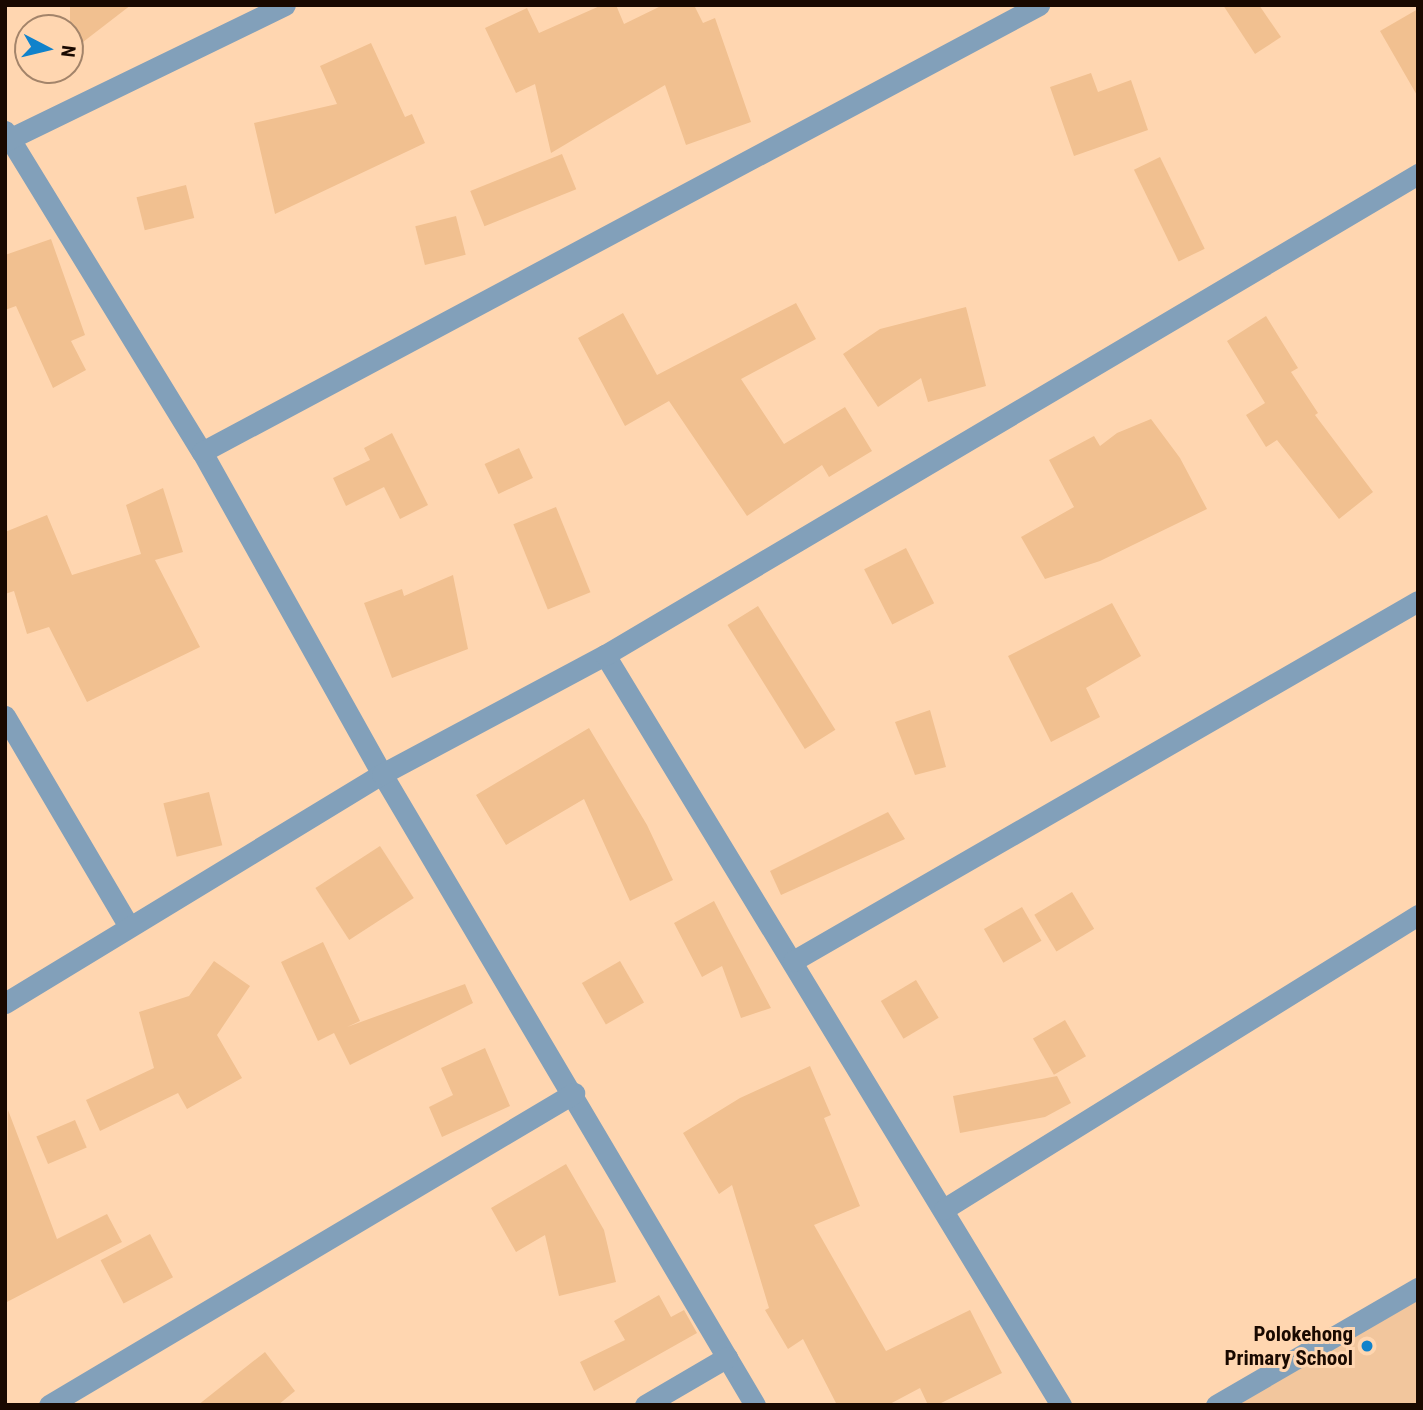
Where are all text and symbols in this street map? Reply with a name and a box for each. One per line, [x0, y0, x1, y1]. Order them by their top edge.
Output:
north arrow [14, 14, 84, 84]
text: N [56, 44, 80, 59]
place label: Polokehong Primary School [1225, 1321, 1353, 1371]
marker: Polokehong Primary School [1359, 1338, 1375, 1354]

